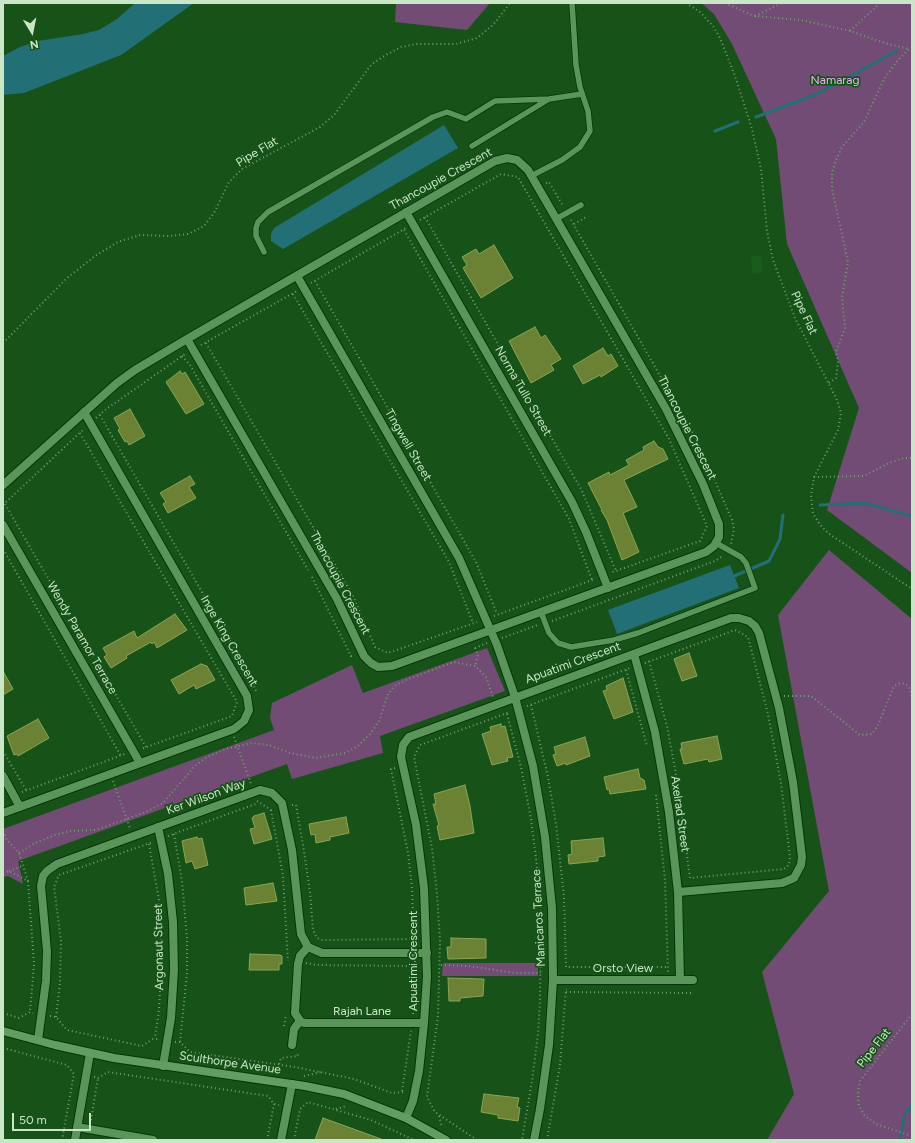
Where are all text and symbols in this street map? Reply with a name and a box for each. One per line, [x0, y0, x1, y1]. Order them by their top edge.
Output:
north arrow [12, 12, 52, 52]
text: N [29, 37, 40, 51]
park label: Namarag [811, 73, 859, 87]
street label: Pipe Flat [234, 134, 280, 170]
street label: Thancoupie Crescent [387, 145, 495, 213]
street label: Pipe Flat [788, 289, 820, 337]
street label: Norma Tullo Street [491, 344, 555, 438]
street label: Thancoupie Crescent [655, 374, 719, 482]
street label: Tingwell Street [382, 406, 434, 484]
street label: Thancoupie Crescent [307, 529, 373, 637]
street label: Wendy Paramor Terrace [44, 579, 120, 697]
street label: Inge King Crescent [197, 593, 261, 689]
street label: Apuatimi Crescent [523, 639, 623, 687]
street label: Axelrad Street [668, 775, 692, 853]
street label: Ker Wilson Way [164, 776, 248, 818]
street label: Manicaros Terrace [529, 869, 549, 967]
street label: Argonaut Street [151, 903, 167, 991]
street label: Apuatimi Crescent [406, 911, 420, 1011]
street label: Orsto View [593, 961, 653, 975]
street label: Rajah Lane [333, 1004, 391, 1018]
street label: Pipe Flat [854, 1025, 894, 1071]
street label: Sculthorpe Avenue [178, 1049, 282, 1077]
scale bar [14, 1105, 93, 1131]
text: 50 m [19, 1113, 47, 1127]

